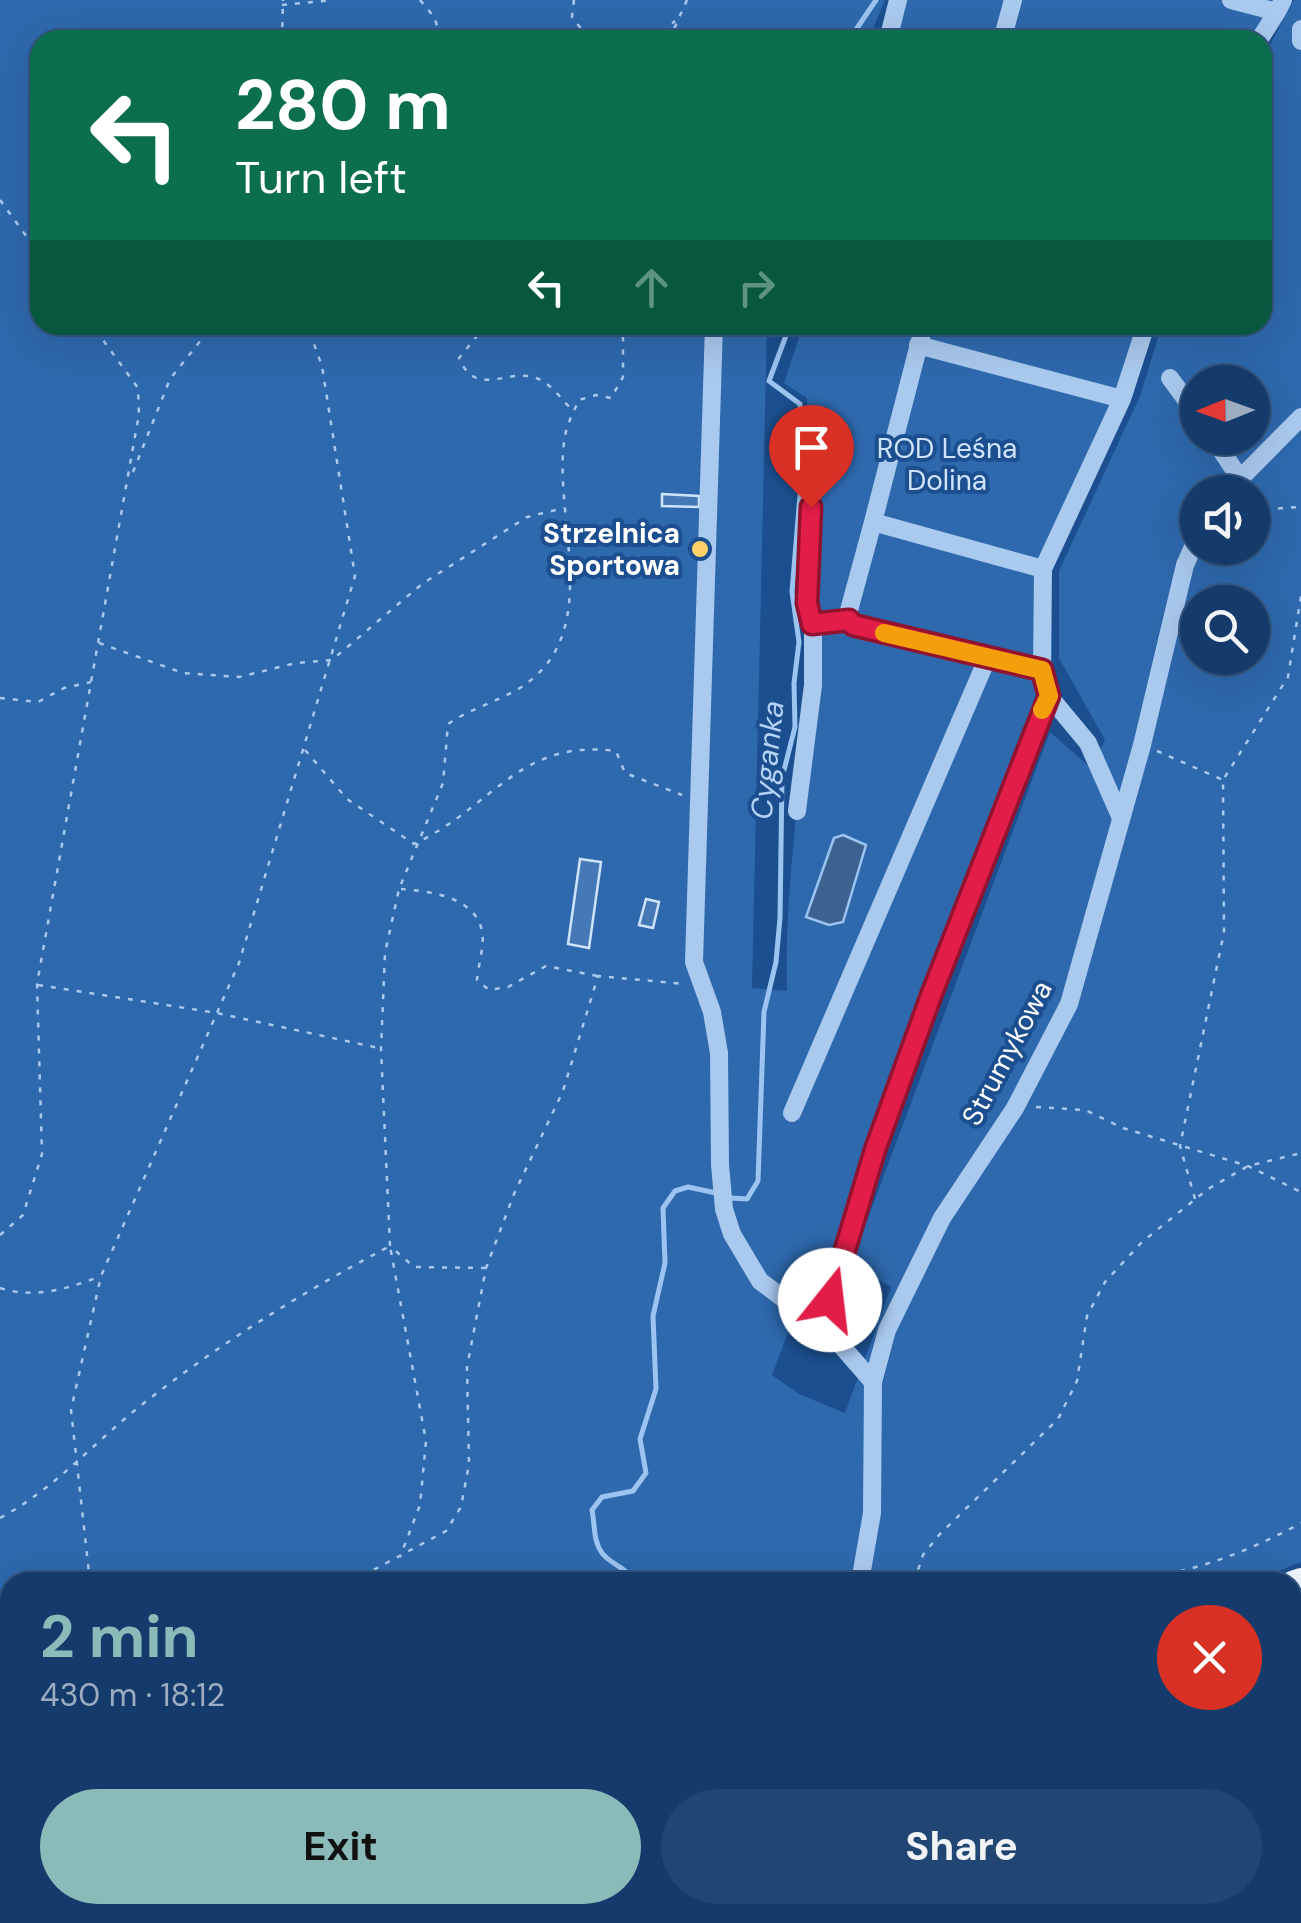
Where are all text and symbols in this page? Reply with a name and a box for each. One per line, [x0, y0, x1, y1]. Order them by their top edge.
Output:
text: 280 m [235, 60, 451, 151]
icon: left [70, 70, 200, 200]
text: Turn left [235, 148, 407, 207]
icon: left [519, 260, 574, 315]
icon: ahead [624, 260, 679, 315]
icon: right [729, 260, 784, 315]
north arrow [1180, 365, 1270, 455]
map controls [1180, 365, 1270, 675]
pin [769, 405, 854, 508]
icon: arrive [784, 420, 839, 475]
park label: ROD Leśna Dolina [877, 430, 1017, 499]
button: sound [1180, 475, 1270, 565]
place label: Strzelnica Sportowa [543, 515, 680, 584]
marker: Strzelnica Sportowa [689, 538, 711, 560]
button: search [1180, 585, 1270, 675]
water label: Cyganka [741, 699, 793, 821]
street label: Strumykowa [953, 974, 1061, 1132]
position arrow [778, 1248, 882, 1352]
text: 2 min [40, 1597, 199, 1676]
button: close [1157, 1605, 1262, 1710]
text: 430 m · 18:12 [40, 1674, 225, 1716]
button: Exit [40, 1789, 641, 1904]
button: Share [661, 1789, 1262, 1904]

